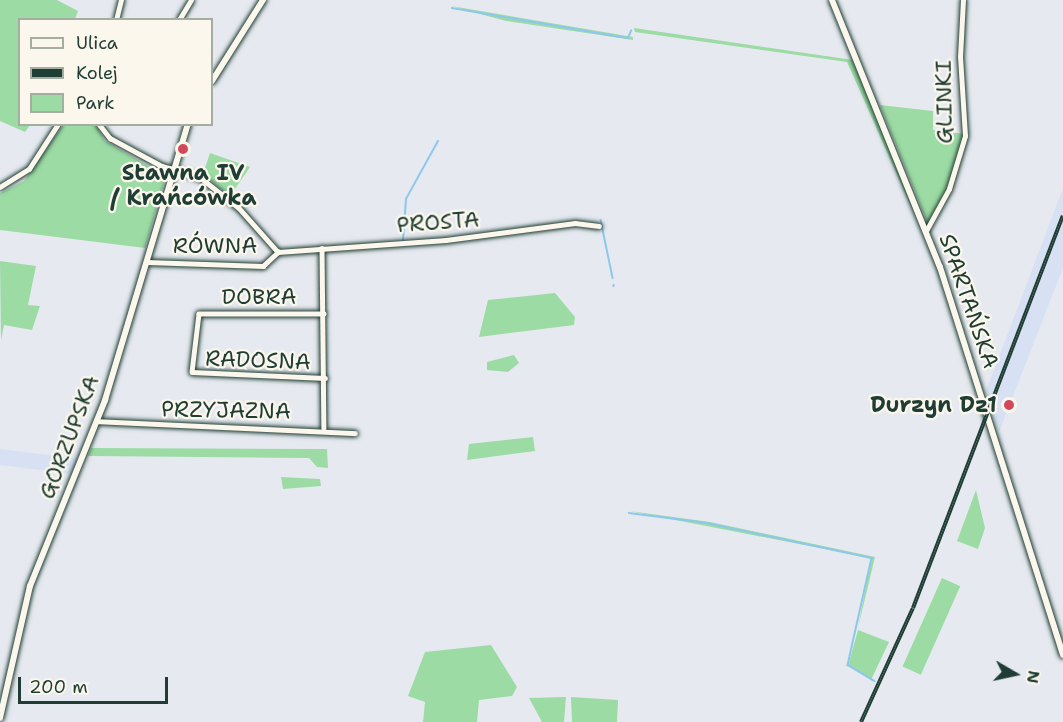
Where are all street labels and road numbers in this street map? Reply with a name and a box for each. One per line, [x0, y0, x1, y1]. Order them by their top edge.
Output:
street label: GLINKI [930, 60, 958, 144]
street label: PROSTA [396, 206, 480, 238]
street label: SPARTAŃSKA [934, 230, 1004, 372]
street label: RÓWNA [173, 233, 257, 259]
street label: DOBRA [222, 284, 296, 310]
street label: RADOSNA [205, 345, 311, 375]
street label: GORZUPSKA [33, 371, 105, 503]
street label: PRZYJAZNA [161, 396, 291, 424]

